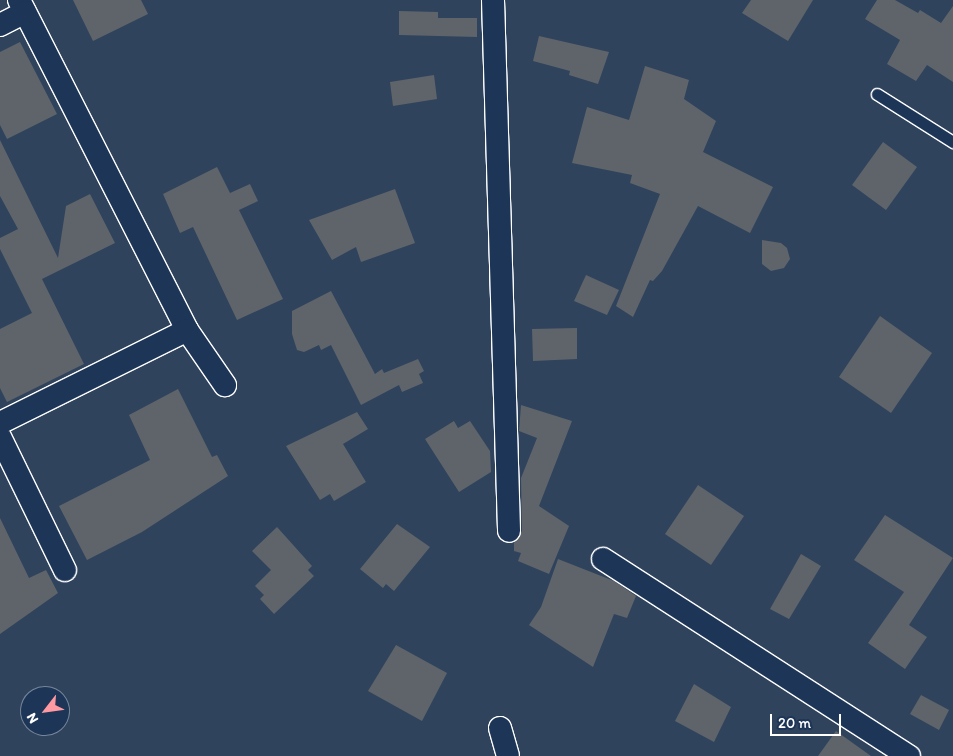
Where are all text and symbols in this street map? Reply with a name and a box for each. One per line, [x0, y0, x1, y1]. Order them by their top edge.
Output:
north arrow [20, 686, 70, 736]
scale bar [773, 704, 844, 736]
text: N [23, 710, 42, 727]
text: 20 m [778, 714, 811, 732]

